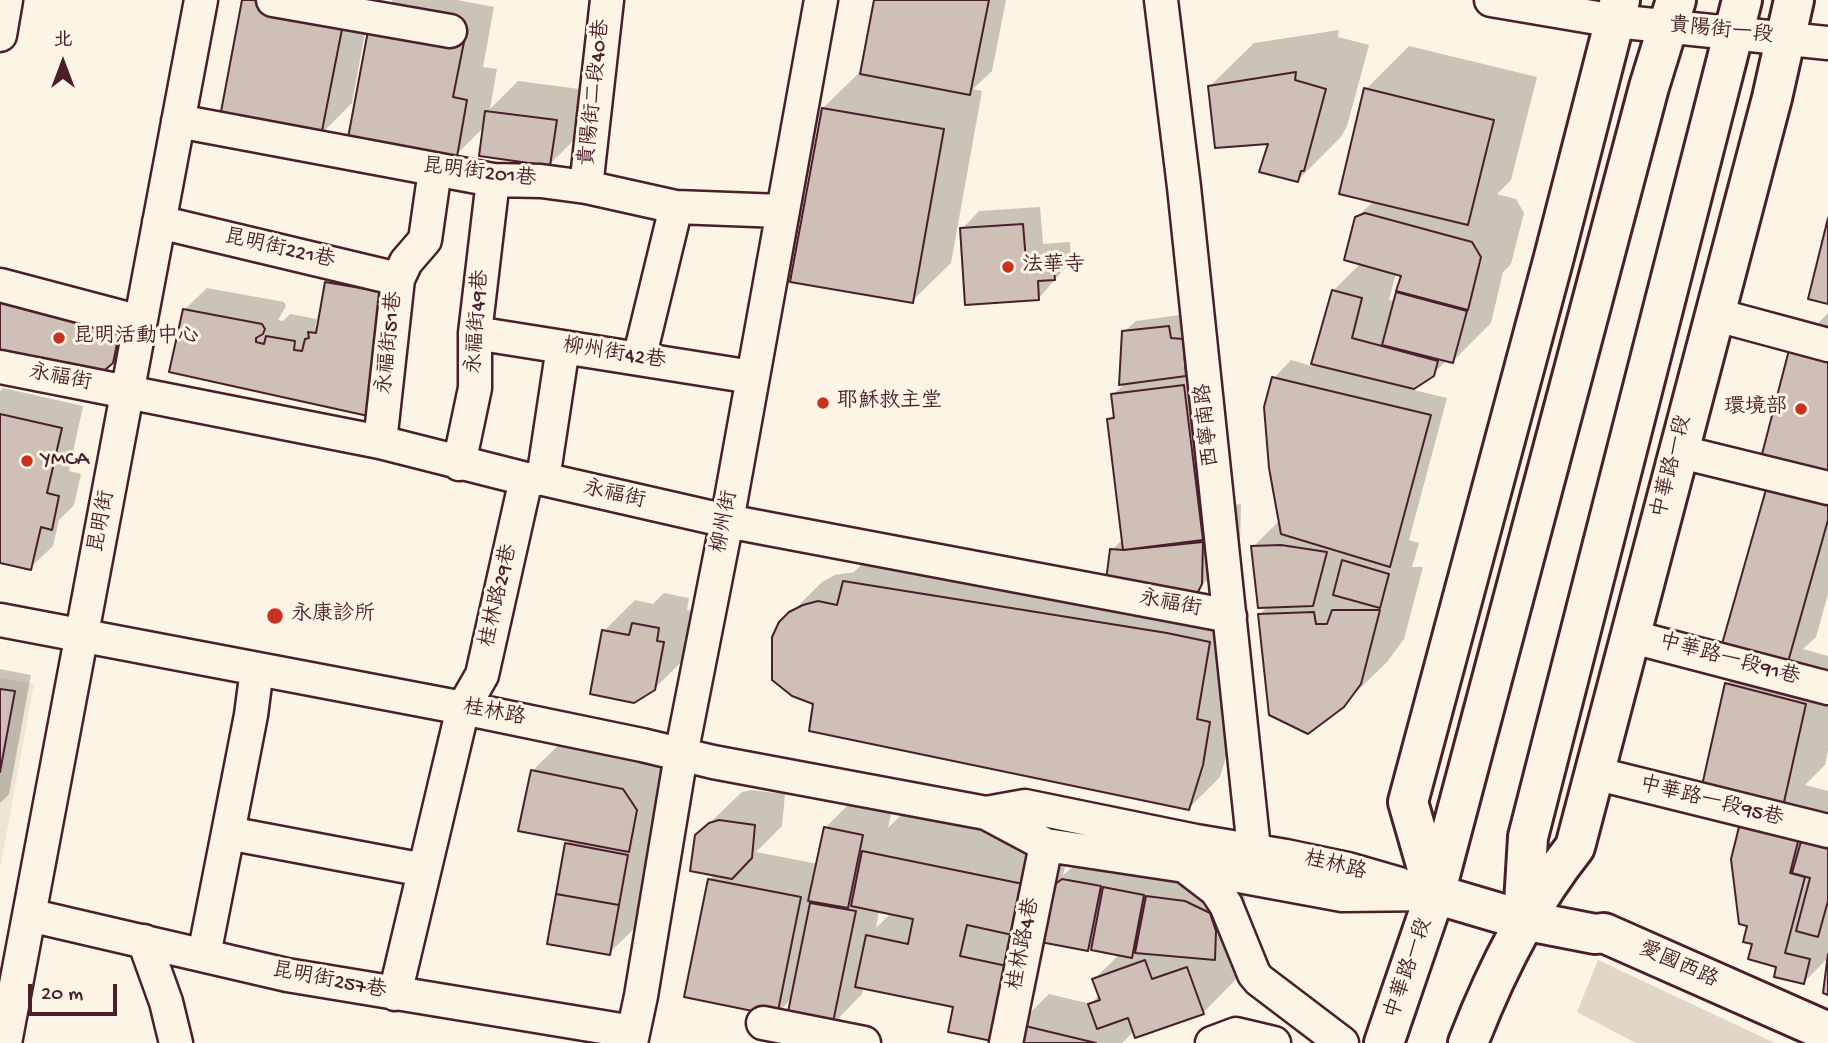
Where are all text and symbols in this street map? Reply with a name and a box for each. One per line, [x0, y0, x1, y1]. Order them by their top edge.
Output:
street label: 貴陽街一段 [1667, 14, 1775, 50]
street label: 貴陽街二段40巷 [576, 18, 616, 168]
north arrow [28, 28, 98, 98]
text: 北 [53, 30, 73, 53]
street label: 昆明街201巷 [421, 155, 537, 193]
street label: 昆明街221巷 [221, 225, 337, 275]
place label: 法華寺 [1022, 254, 1085, 280]
marker: 法華寺 [1000, 259, 1016, 275]
street label: 永福街49巷 [463, 269, 495, 375]
street label: 永福街51巷 [373, 290, 409, 396]
place label: 昆明活動中心 [73, 325, 199, 351]
marker: 昆明活動中心 [51, 330, 67, 346]
street label: 柳州街42巷 [561, 334, 667, 376]
street label: 永福街 [27, 361, 93, 397]
street label: 西寧南路 [1192, 382, 1226, 468]
place label: 耶穌救主堂 [837, 390, 942, 416]
marker: 耶穌救主堂 [815, 395, 831, 411]
place label: 環境部 [1724, 396, 1787, 422]
marker: 環境部 [1793, 401, 1809, 417]
street label: 中華路一段 [1648, 413, 1698, 521]
place label: YMCA [41, 448, 89, 474]
marker: YMCA [19, 453, 35, 469]
street label: 永福街 [580, 477, 648, 515]
street label: 昆明街 [85, 489, 121, 555]
street label: 柳州街 [708, 489, 744, 555]
street label: 桂林路29巷 [476, 542, 524, 650]
street label: 永福街 [1137, 587, 1203, 623]
place label: 永康診所 [291, 603, 375, 629]
marker: 永康診所 [265, 606, 285, 626]
street label: 中華路一段91巷 [1656, 630, 1802, 692]
street label: 桂林路 [461, 696, 527, 732]
street label: 中華路一段95巷 [1636, 773, 1786, 833]
street label: 桂林路 [1301, 847, 1369, 887]
street label: 桂林路4巷 [1004, 895, 1046, 993]
street label: 中華路一段 [1381, 915, 1439, 1023]
street label: 愛國西路 [1635, 937, 1721, 995]
street label: 昆明街257巷 [270, 959, 388, 1005]
scale bar [32, 970, 121, 1014]
text: 20 m [41, 983, 83, 1008]

